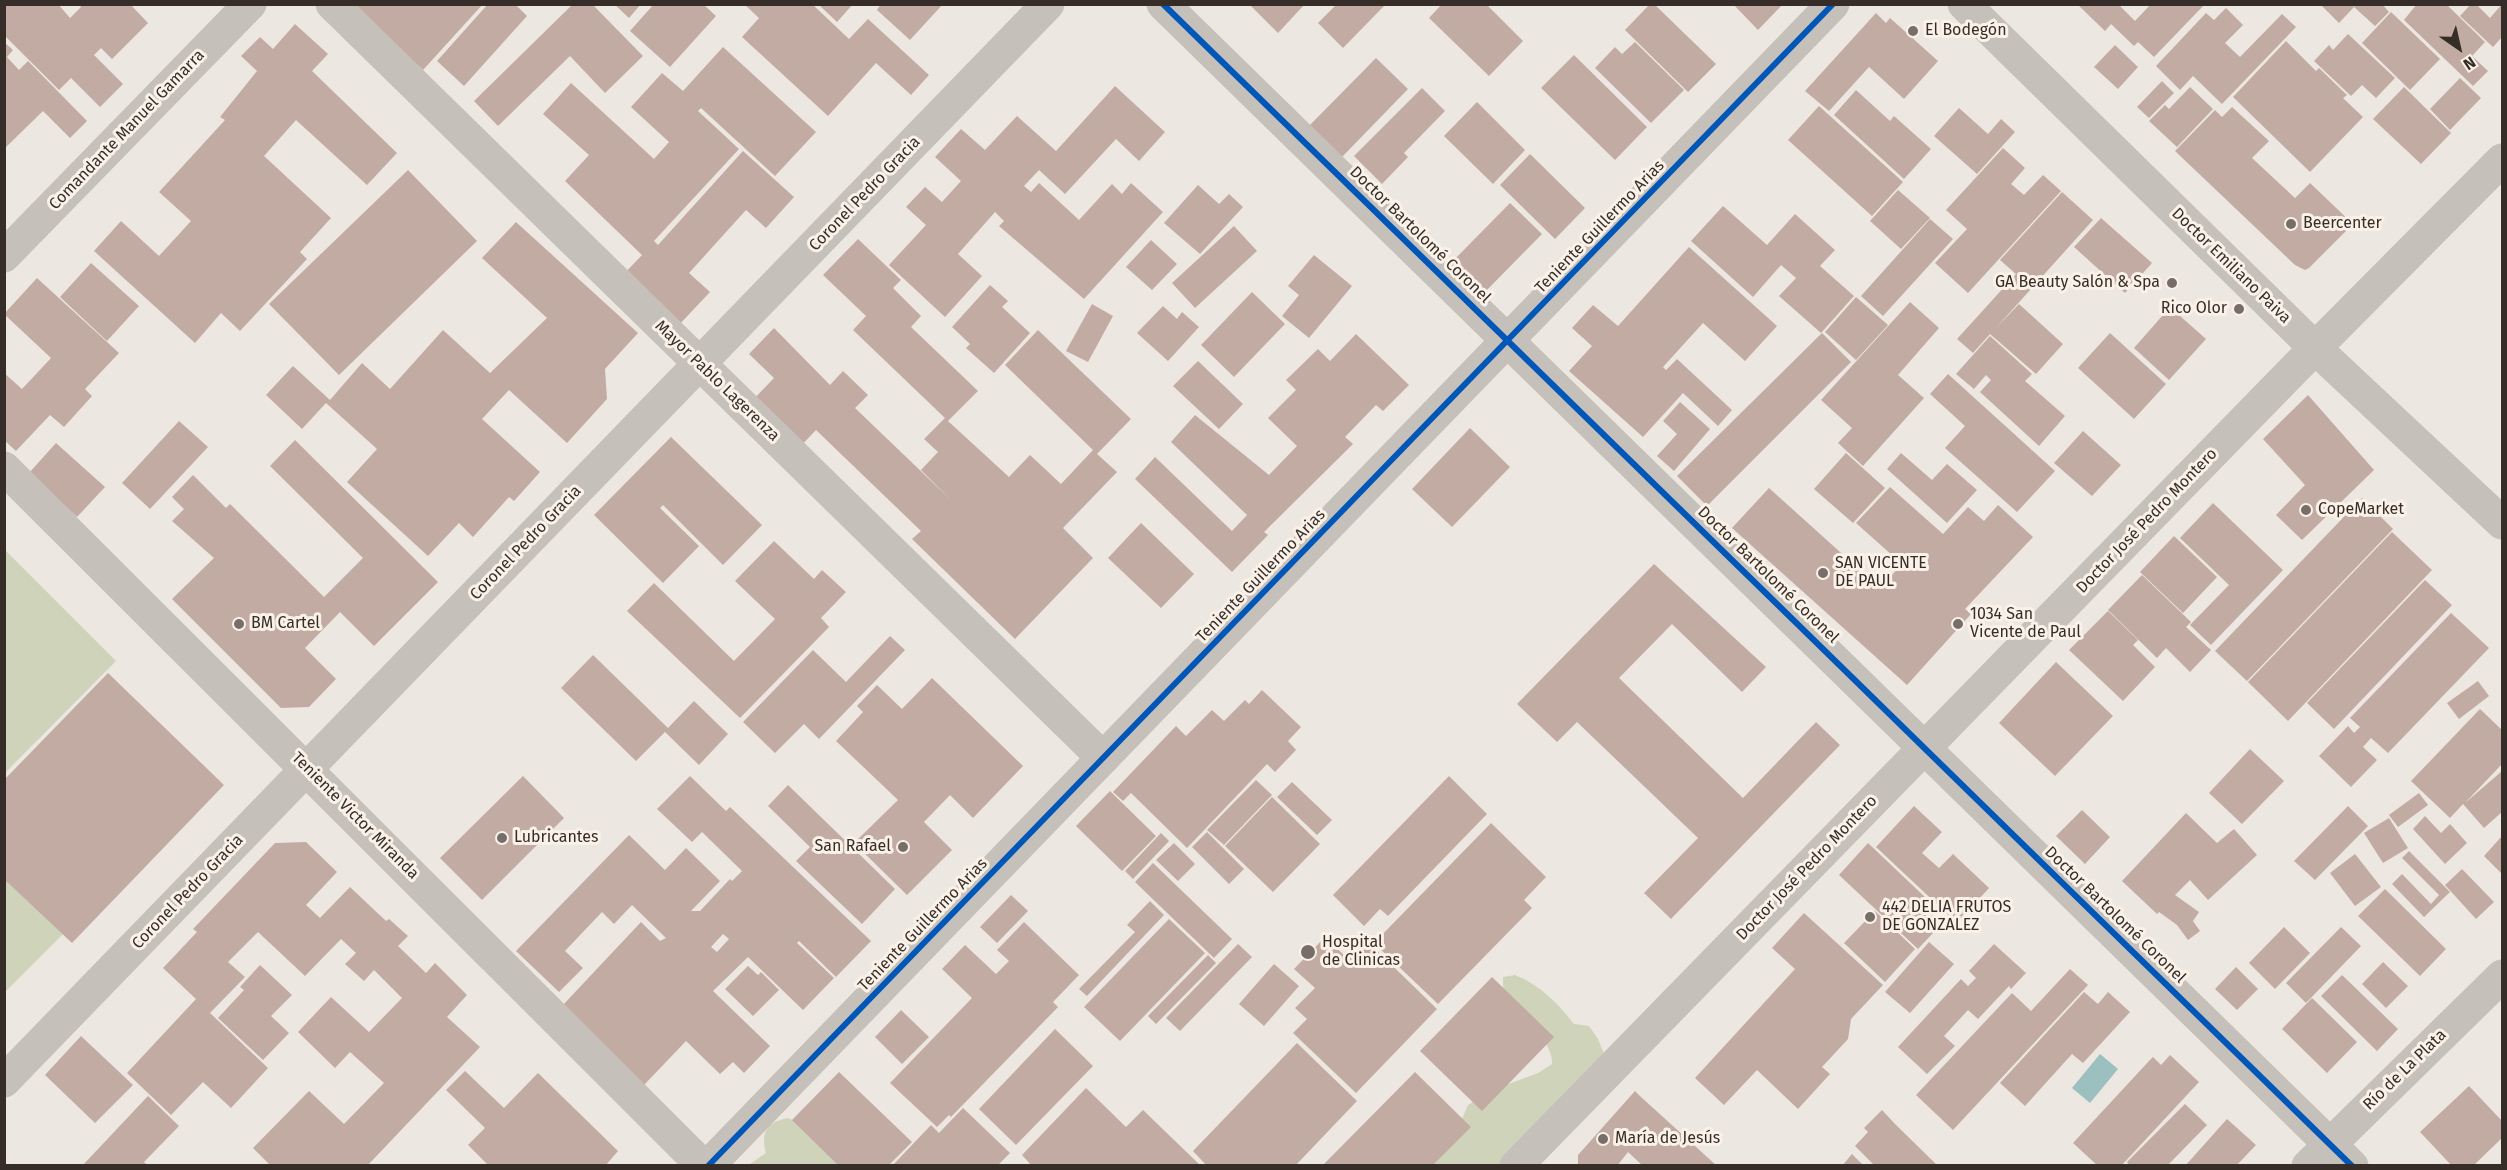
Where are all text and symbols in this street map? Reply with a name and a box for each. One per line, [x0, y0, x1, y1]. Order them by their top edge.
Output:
north arrow [2429, 18, 2489, 78]
place label: El Bodegón [1925, 21, 2007, 41]
marker: El Bodegón [1906, 24, 1920, 38]
street label: Comandante Manuel Gamarra [45, 46, 209, 214]
text: N [2460, 52, 2479, 74]
street label: Coronel Pedro Gracia [805, 133, 925, 255]
street label: Teniente Guillermo Arias [1531, 156, 1669, 298]
street label: Doctor Bartolomé Coronel [1346, 163, 1494, 307]
street label: Doctor Emiliano Paiva [2167, 204, 2295, 328]
place label: Beercenter [2303, 214, 2382, 234]
marker: Beercenter [2284, 217, 2298, 231]
place label: GA Beauty Salón & Spa [1995, 273, 2160, 293]
marker: GA Beauty Salón & Spa [2165, 276, 2179, 290]
place label: Rico Olor [2161, 299, 2227, 319]
marker: Rico Olor [2232, 302, 2246, 316]
street label: Mayor Pablo Lagerenza [651, 317, 783, 445]
street label: Doctor José Pedro Montero [2073, 445, 2221, 597]
street label: Coronel Pedro Gracia [466, 482, 586, 604]
place label: CopeMarket [2318, 500, 2404, 520]
street label: Doctor Bartolomé Coronel [1694, 503, 1842, 647]
marker: CopeMarket [2299, 503, 2313, 517]
street label: Teniente Guillermo Arias [1192, 505, 1330, 647]
place label: SAN VICENTE DE PAUL [1835, 554, 1927, 592]
marker: SAN VICENTE DE PAUL [1816, 566, 1830, 580]
place label: 1034 San Vicente de Paul [1970, 605, 2081, 643]
place label: BM Cartel [251, 614, 320, 634]
marker: BM Cartel [232, 617, 246, 631]
marker: 1034 San Vicente de Paul [1951, 617, 1965, 631]
street label: Teniente Victor Miranda [287, 748, 423, 884]
street label: Doctor José Pedro Montero [1733, 792, 1881, 944]
place label: Lubricantes [514, 828, 599, 848]
street label: Coronel Pedro Gracia [128, 831, 248, 953]
marker: Lubricantes [495, 831, 509, 845]
place label: San Rafael [815, 837, 891, 857]
marker: San Rafael [896, 840, 910, 854]
street label: Doctor Bartolomé Coronel [2041, 843, 2189, 987]
street label: Teniente Guillermo Arias [854, 854, 992, 996]
place label: 442 DELIA FRUTOS DE GONZALEZ [1882, 898, 2011, 936]
marker: 442 DELIA FRUTOS DE GONZALEZ [1863, 910, 1877, 924]
place label: Hospital de Clinicas [1322, 933, 1400, 971]
marker: Hospital de Clinicas [1299, 943, 1317, 961]
street label: Río de La Plata [2360, 1026, 2450, 1114]
place label: María de Jesús [1615, 1129, 1720, 1149]
marker: María de Jesús [1596, 1132, 1610, 1146]

